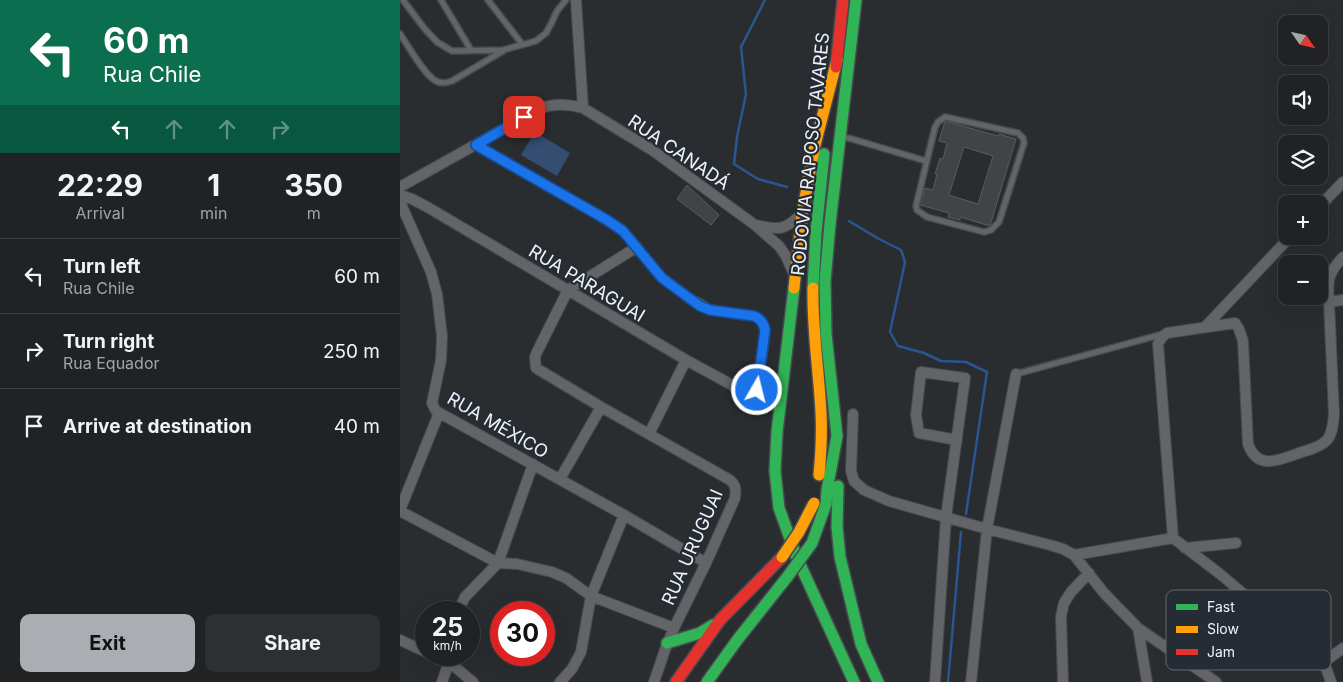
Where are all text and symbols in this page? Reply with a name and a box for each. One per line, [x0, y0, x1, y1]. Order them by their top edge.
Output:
north arrow [1278, 15, 1328, 65]
map controls [1278, 15, 1328, 305]
text: 60 m [103, 19, 190, 61]
icon: left [20, 20, 85, 85]
street label: RODOVIA RAPOSO TAVARES [787, 31, 833, 277]
text: Rua Chile [103, 61, 201, 87]
button: sound [1278, 75, 1328, 125]
pin [503, 96, 545, 138]
icon: arrive [510, 103, 538, 131]
street label: RUA CANADÁ [624, 109, 734, 194]
icon: left [107, 115, 135, 143]
icon: ahead [160, 115, 188, 143]
icon: ahead [213, 115, 241, 143]
icon: right [266, 115, 294, 143]
button: layers [1278, 135, 1328, 185]
text: 22:29 [57, 167, 143, 203]
text: 1 [207, 167, 220, 203]
text: 350 [284, 167, 343, 203]
button: + [1278, 195, 1328, 245]
text: Arrival [75, 203, 125, 223]
text: min [200, 203, 227, 223]
text: m [307, 203, 321, 223]
street label: RUA PARAGUAI [525, 240, 649, 326]
text: Turn left [63, 255, 141, 278]
button: − [1278, 255, 1328, 305]
icon: left [20, 262, 48, 290]
text: 60 m [334, 265, 380, 288]
text: Rua Chile [63, 278, 134, 298]
text: Turn right [63, 330, 154, 353]
icon: right [20, 337, 48, 365]
text: 250 m [323, 340, 380, 363]
text: Rua Equador [63, 353, 160, 373]
position arrow [730, 363, 782, 415]
street label: RUA MÉXICO [444, 387, 553, 462]
icon: arrive [20, 412, 48, 440]
text: Arrive at destination [63, 415, 252, 438]
text: 40 m [334, 415, 380, 438]
street label: RUA URUGUAI [657, 486, 727, 608]
legend [1166, 590, 1331, 670]
text: Fast [1207, 598, 1235, 615]
speed limit sign: 30 [490, 601, 555, 666]
text: 25 [432, 612, 463, 642]
button: Exit [20, 614, 195, 672]
button: Share [205, 614, 380, 672]
text: Slow [1207, 620, 1239, 637]
text: km/h [433, 638, 462, 653]
text: Jam [1207, 643, 1235, 660]

